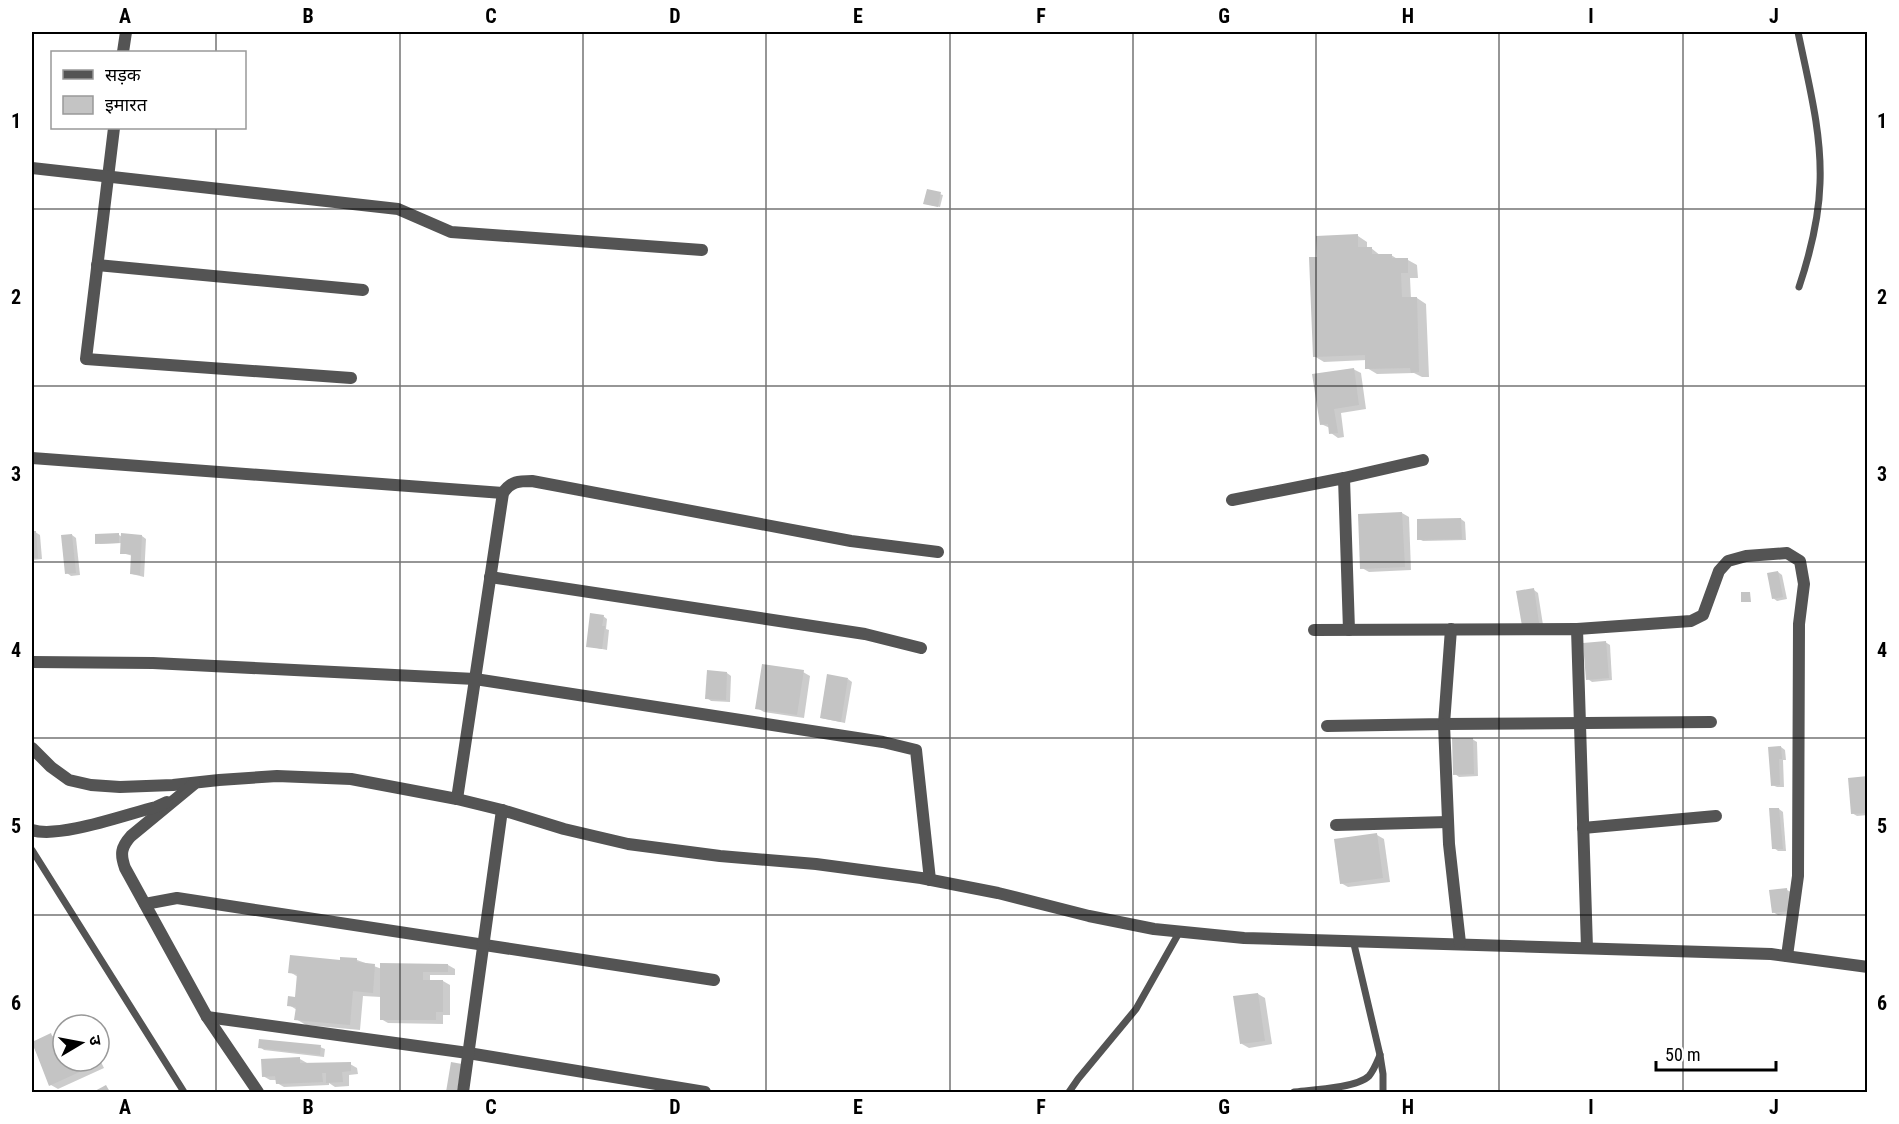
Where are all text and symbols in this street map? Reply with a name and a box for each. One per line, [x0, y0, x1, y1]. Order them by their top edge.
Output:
text: A [119, 4, 131, 28]
text: B [302, 4, 314, 28]
text: C [485, 4, 497, 28]
text: D [669, 4, 681, 28]
text: E [853, 4, 863, 28]
text: F [1036, 4, 1046, 28]
text: G [1218, 4, 1230, 28]
text: H [1402, 4, 1414, 28]
text: I [1588, 4, 1594, 28]
text: J [1769, 4, 1779, 28]
legend [51, 51, 246, 129]
text: सड़क [105, 64, 142, 85]
text: इमारत [105, 94, 148, 115]
text: 1 [11, 109, 21, 133]
text: 1 [1877, 109, 1887, 133]
text: 2 [11, 285, 21, 309]
text: 2 [1877, 285, 1887, 309]
text: 3 [11, 462, 21, 486]
text: 3 [1877, 462, 1887, 486]
text: 4 [11, 638, 21, 662]
text: 4 [1877, 638, 1887, 662]
text: 5 [11, 814, 21, 838]
text: 5 [1877, 814, 1887, 838]
text: 6 [11, 991, 21, 1015]
text: 6 [1877, 991, 1887, 1015]
north arrow [51, 1013, 111, 1073]
text: उ [85, 1034, 106, 1047]
scale bar [1656, 1034, 1776, 1072]
text: 50 m [1665, 1044, 1700, 1065]
text: A [119, 1095, 131, 1119]
text: B [302, 1095, 314, 1119]
text: C [485, 1095, 497, 1119]
text: D [669, 1095, 681, 1119]
text: E [853, 1095, 863, 1119]
text: F [1036, 1095, 1046, 1119]
text: G [1218, 1095, 1230, 1119]
text: H [1402, 1095, 1414, 1119]
text: I [1588, 1095, 1594, 1119]
text: J [1769, 1095, 1779, 1119]

